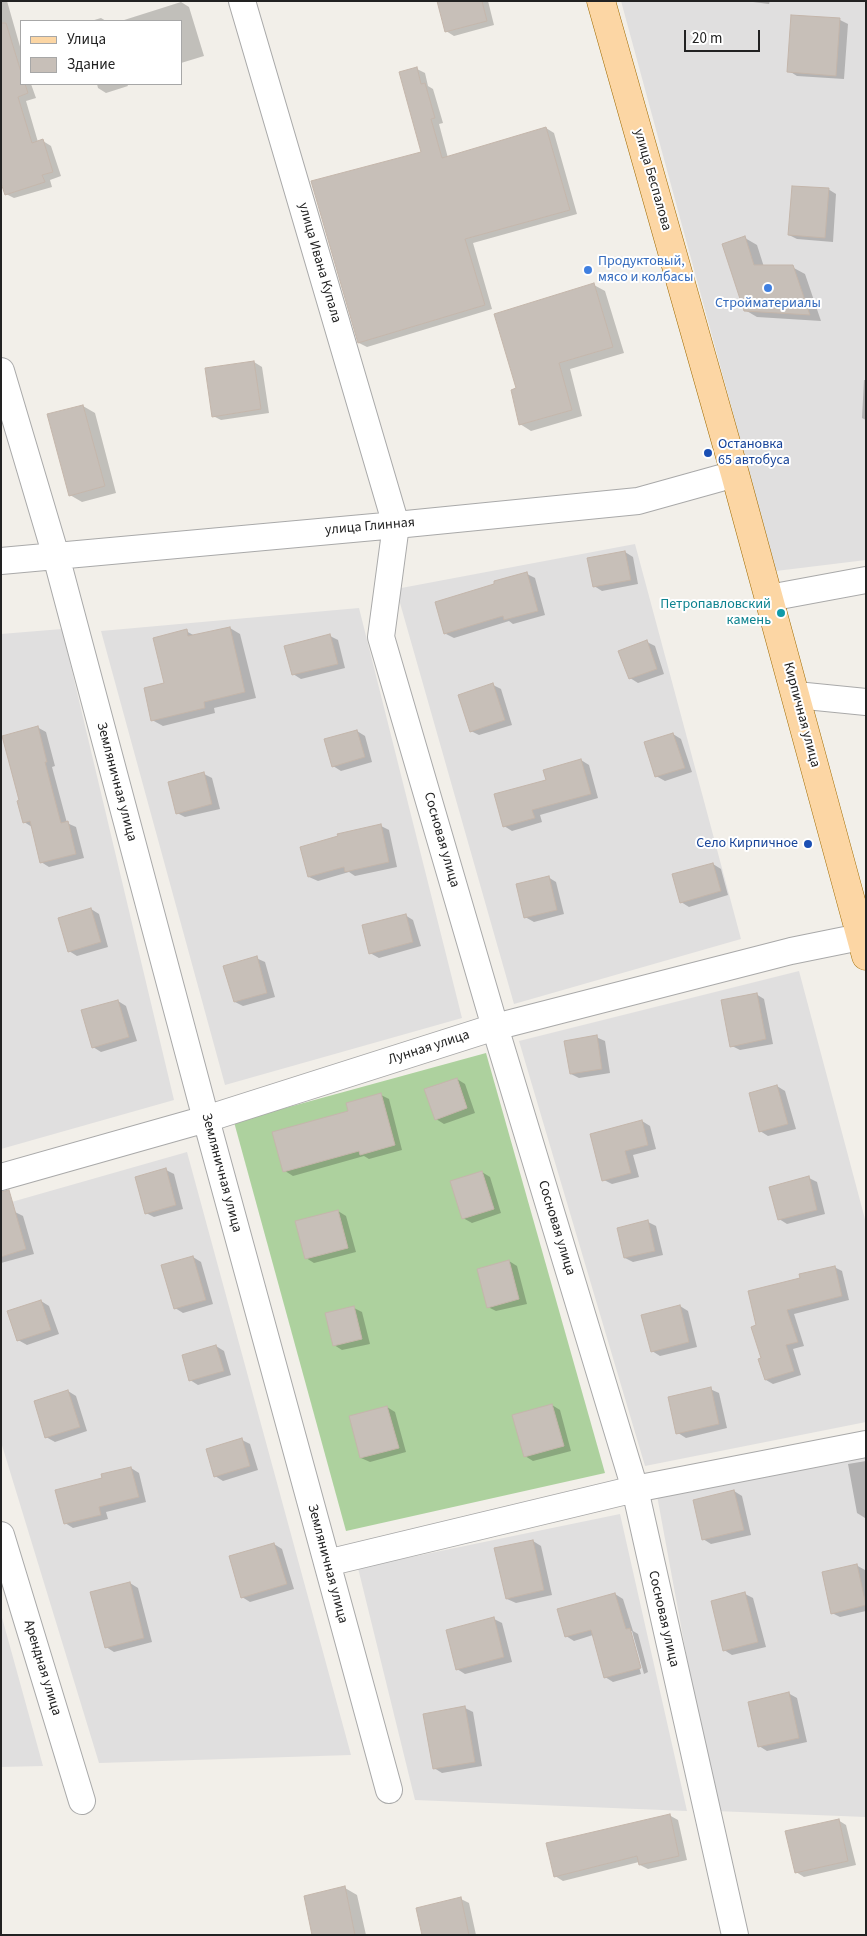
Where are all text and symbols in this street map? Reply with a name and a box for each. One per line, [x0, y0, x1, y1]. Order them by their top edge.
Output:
legend [20, 20, 182, 85]
scale bar [687, 20, 763, 52]
text: 20 m [692, 28, 722, 49]
text: Улица [67, 29, 106, 50]
text: Здание [67, 54, 115, 75]
street label: улица Беспалова [629, 127, 675, 233]
street label: улица Ивана Купала [294, 201, 344, 325]
place label: Продуктовый, мясо и колбасы [598, 254, 693, 286]
marker: Продуктовый, мясо и колбасы [582, 264, 594, 276]
marker: Стройматериалы [762, 282, 774, 294]
place label: Стройматериалы [715, 296, 821, 312]
place label: Остановка 65 автобуса [718, 437, 790, 470]
marker: Остановка 65 автобуса [702, 447, 714, 459]
street label: улица Глинная [324, 515, 416, 539]
place label: Петропавловский камень [660, 597, 771, 630]
marker: Петропавловский камень [775, 607, 787, 619]
street label: Кирпичная улица [779, 661, 823, 769]
street label: Земляничная улица [92, 721, 140, 843]
street label: Сосновая улица [419, 790, 463, 890]
place label: Село Кирпичное [696, 836, 798, 852]
marker: Село Кирпичное [802, 838, 814, 850]
street label: Лунная улица [386, 1027, 472, 1069]
street label: Земляничная улица [197, 1112, 245, 1234]
street label: Сосновая улица [534, 1179, 578, 1277]
street label: Земляничная улица [303, 1503, 351, 1625]
street label: Сосновая улица [644, 1569, 682, 1669]
street label: Арендная улица [19, 1618, 65, 1718]

